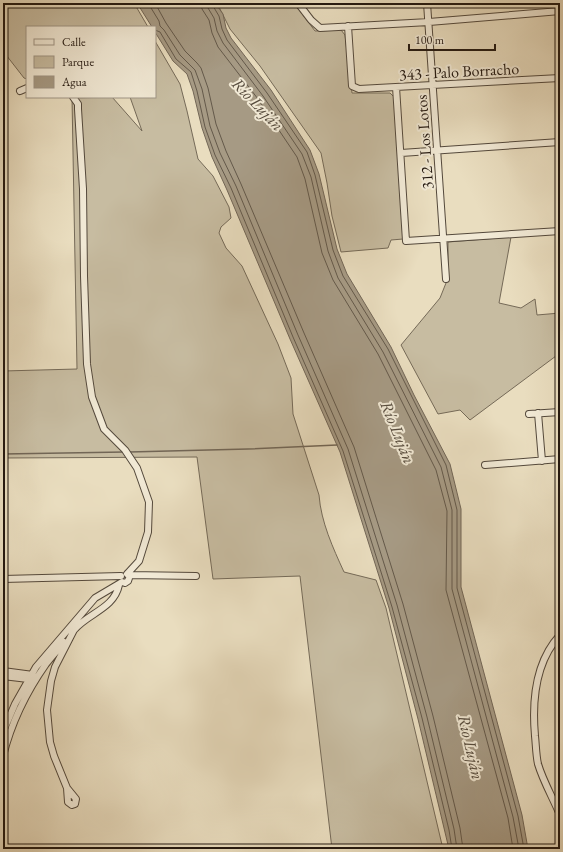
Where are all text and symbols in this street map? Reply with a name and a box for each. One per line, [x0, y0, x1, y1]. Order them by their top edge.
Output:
legend [26, 26, 156, 98]
scale bar [409, 26, 495, 52]
text: 100 m [415, 32, 445, 48]
text: Calle [62, 34, 86, 50]
text: Parque [62, 54, 94, 70]
street label: 343 - Palo Borracho [398, 58, 520, 85]
water label: Río Luján [227, 73, 289, 135]
text: Agua [61, 74, 87, 90]
street label: 312 - Los Lotos [411, 94, 438, 190]
water label: Río Luján [375, 397, 421, 467]
water label: Río Luján [453, 712, 489, 782]

